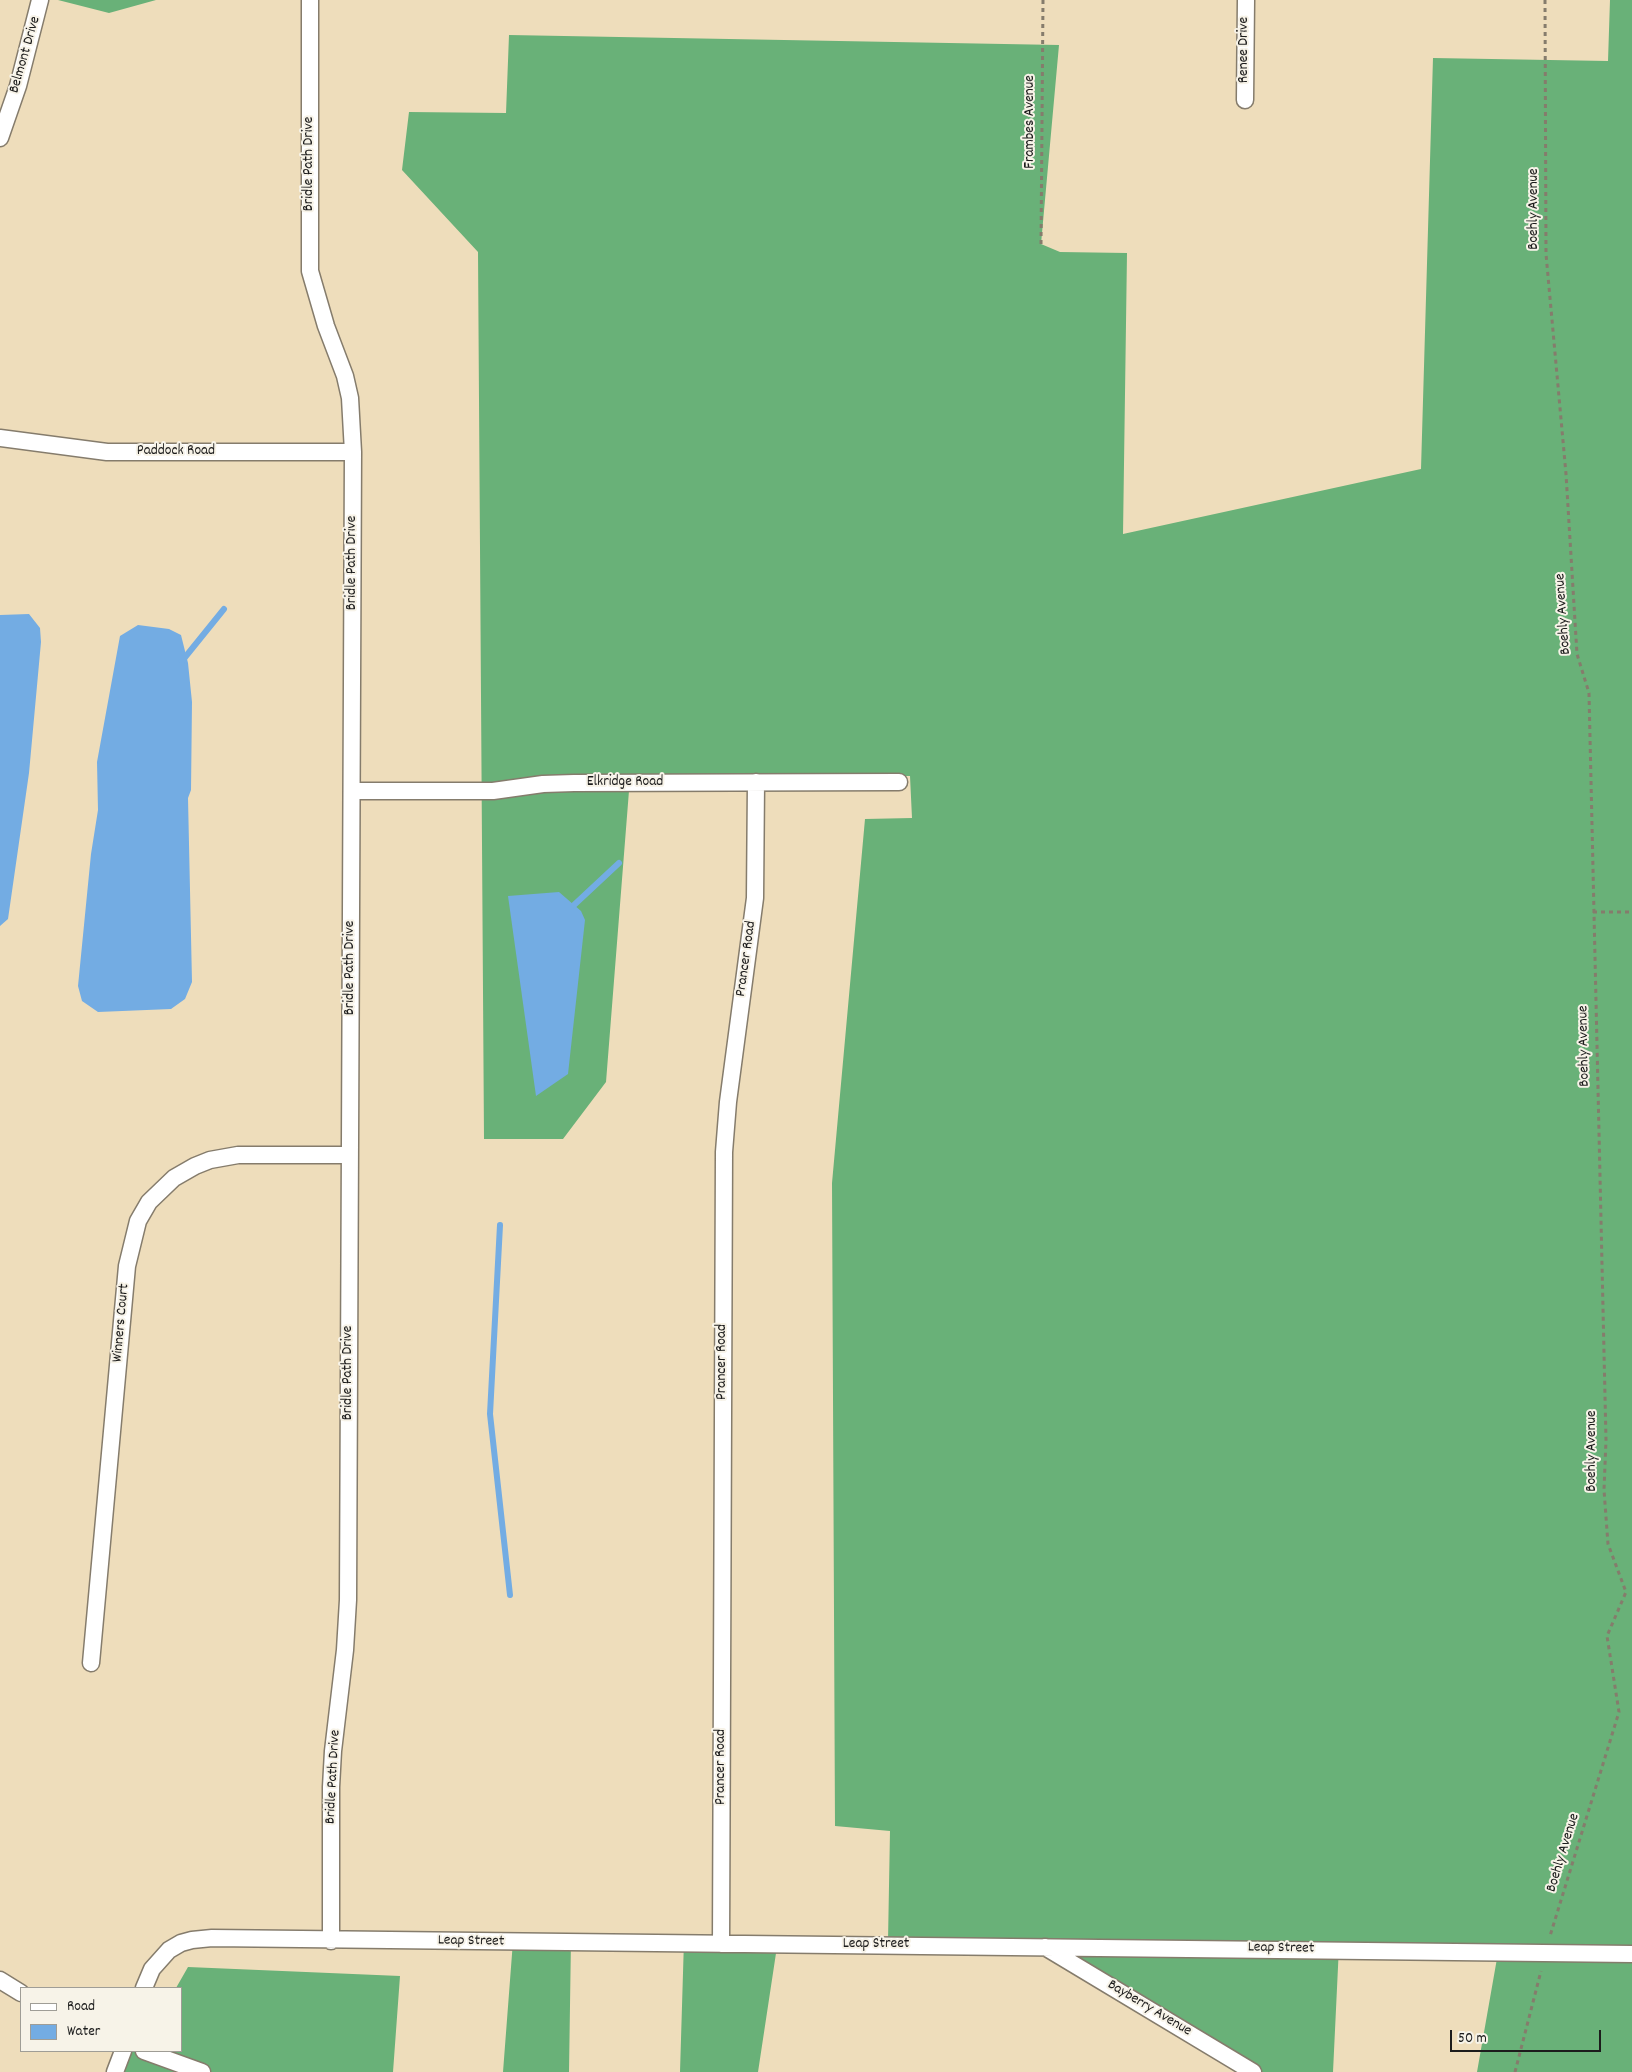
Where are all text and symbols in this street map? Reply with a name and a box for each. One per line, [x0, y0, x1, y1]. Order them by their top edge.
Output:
street label: Belmont Drive [6, 15, 46, 95]
street label: Renee Drive [1236, 17, 1254, 83]
street label: Frambes Avenue [1022, 75, 1040, 169]
street label: Bridle Path Drive [301, 117, 319, 211]
street label: Boehly Avenue [1526, 168, 1544, 250]
street label: Paddock Road [137, 443, 215, 461]
street label: Bridle Path Drive [344, 516, 362, 610]
street label: Boehly Avenue [1552, 573, 1576, 655]
street label: Elkridge Road [587, 774, 663, 792]
street label: Prancer Road [733, 920, 761, 998]
street label: Bridle Path Drive [342, 921, 360, 1015]
street label: Boehly Avenue [1575, 1005, 1595, 1087]
street label: Winners Court [110, 1283, 134, 1363]
street label: Prancer Road [714, 1324, 732, 1400]
street label: Bridle Path Drive [340, 1326, 358, 1420]
street label: Boehly Avenue [1584, 1410, 1602, 1492]
street label: Bridle Path Drive [323, 1729, 345, 1825]
street label: Prancer Road [713, 1729, 731, 1805]
street label: Boehly Avenue [1543, 1811, 1585, 1895]
street label: Leap Street [438, 1932, 504, 1952]
street label: Leap Street [843, 1936, 909, 1954]
street label: Leap Street [1248, 1939, 1314, 1959]
street label: Bayberry Avenue [1104, 1977, 1194, 2041]
legend [20, 1987, 182, 2052]
text: Road [67, 1996, 95, 2018]
scale bar [1452, 2020, 1603, 2052]
text: Water [67, 2021, 100, 2043]
text: 50 m [1458, 2028, 1487, 2050]

